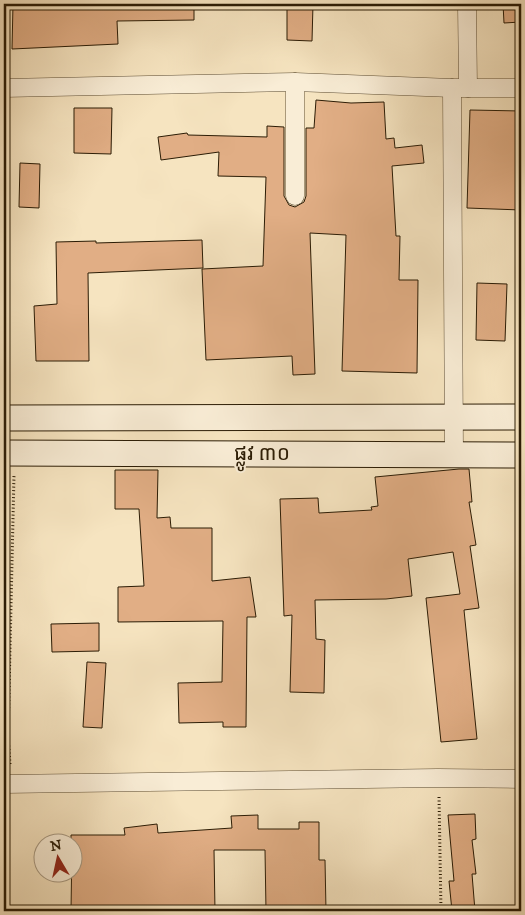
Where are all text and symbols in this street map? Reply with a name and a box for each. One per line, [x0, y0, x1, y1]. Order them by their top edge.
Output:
street label: ផ្លូវ ៣០ [234, 441, 290, 472]
north arrow [32, 832, 82, 882]
text: N [49, 836, 64, 856]

